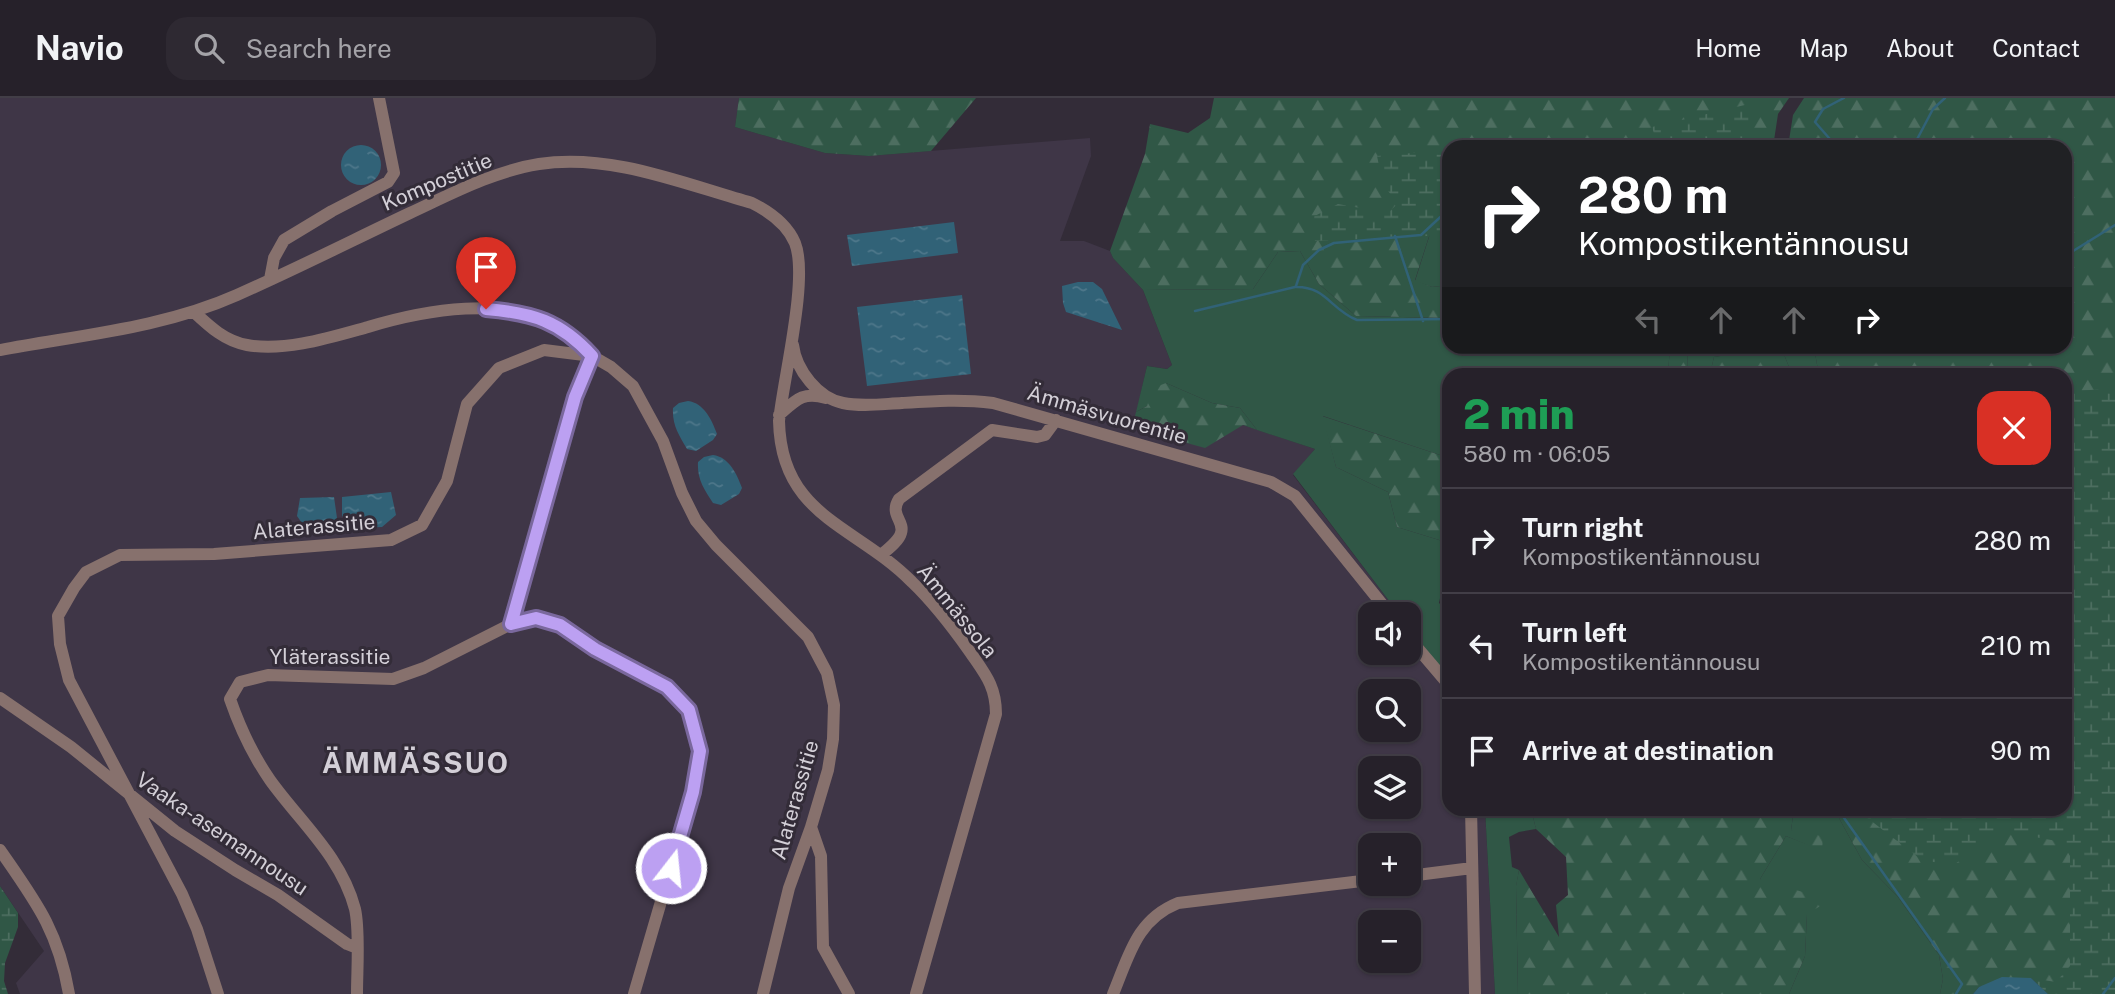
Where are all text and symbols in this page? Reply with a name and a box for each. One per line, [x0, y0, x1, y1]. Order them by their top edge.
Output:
search box [166, 17, 656, 80]
text: Navio [35, 29, 124, 67]
icon: search [190, 29, 228, 67]
text: Search here [246, 33, 392, 64]
text: Home [1695, 34, 1761, 62]
text: Map [1799, 34, 1848, 62]
text: About [1886, 34, 1954, 62]
text: Contact [1992, 34, 2080, 62]
street label: Kompostitie [378, 147, 496, 216]
text: 280 m [1578, 166, 1728, 224]
icon: right [1463, 168, 1554, 259]
text: Kompostikentännousu [1578, 225, 1910, 262]
pin [456, 237, 516, 309]
icon: arrive [467, 248, 505, 286]
icon: left [1629, 301, 1667, 339]
icon: ahead [1702, 301, 1740, 339]
icon: ahead [1775, 301, 1813, 339]
icon: right [1848, 301, 1886, 339]
street label: Ämmäsvuorentie [1024, 380, 1190, 449]
text: 2 min [1463, 389, 1575, 438]
button: close [1977, 391, 2051, 465]
text: 580 m · 06:05 [1463, 440, 1611, 467]
street label: Alaterassitie [252, 509, 376, 544]
text: Turn right [1522, 512, 1644, 543]
icon: right [1463, 522, 1501, 560]
text: 280 m [1974, 525, 2051, 556]
text: Kompostikentännousu [1522, 543, 1760, 570]
street label: Ämmässola [912, 559, 1003, 663]
map controls [1358, 602, 1421, 973]
button: sound [1358, 602, 1421, 665]
text: Turn left [1522, 617, 1627, 648]
icon: left [1463, 627, 1501, 665]
text: 210 m [1980, 630, 2051, 661]
street label: Yläterassitie [270, 644, 391, 669]
text: Kompostikentännousu [1522, 648, 1760, 675]
button: search [1358, 679, 1421, 742]
icon: arrive [1463, 732, 1501, 770]
text: Arrive at destination [1522, 735, 1774, 766]
text: 90 m [1990, 735, 2051, 766]
street label: Alaterassitie [766, 737, 824, 862]
district label: ÄMMÄSSUO [322, 746, 510, 779]
button: layers [1358, 756, 1421, 819]
street label: Vaaka-asemannousu [131, 767, 313, 901]
position arrow [634, 831, 708, 905]
button: + [1358, 833, 1421, 896]
button: − [1358, 910, 1421, 973]

